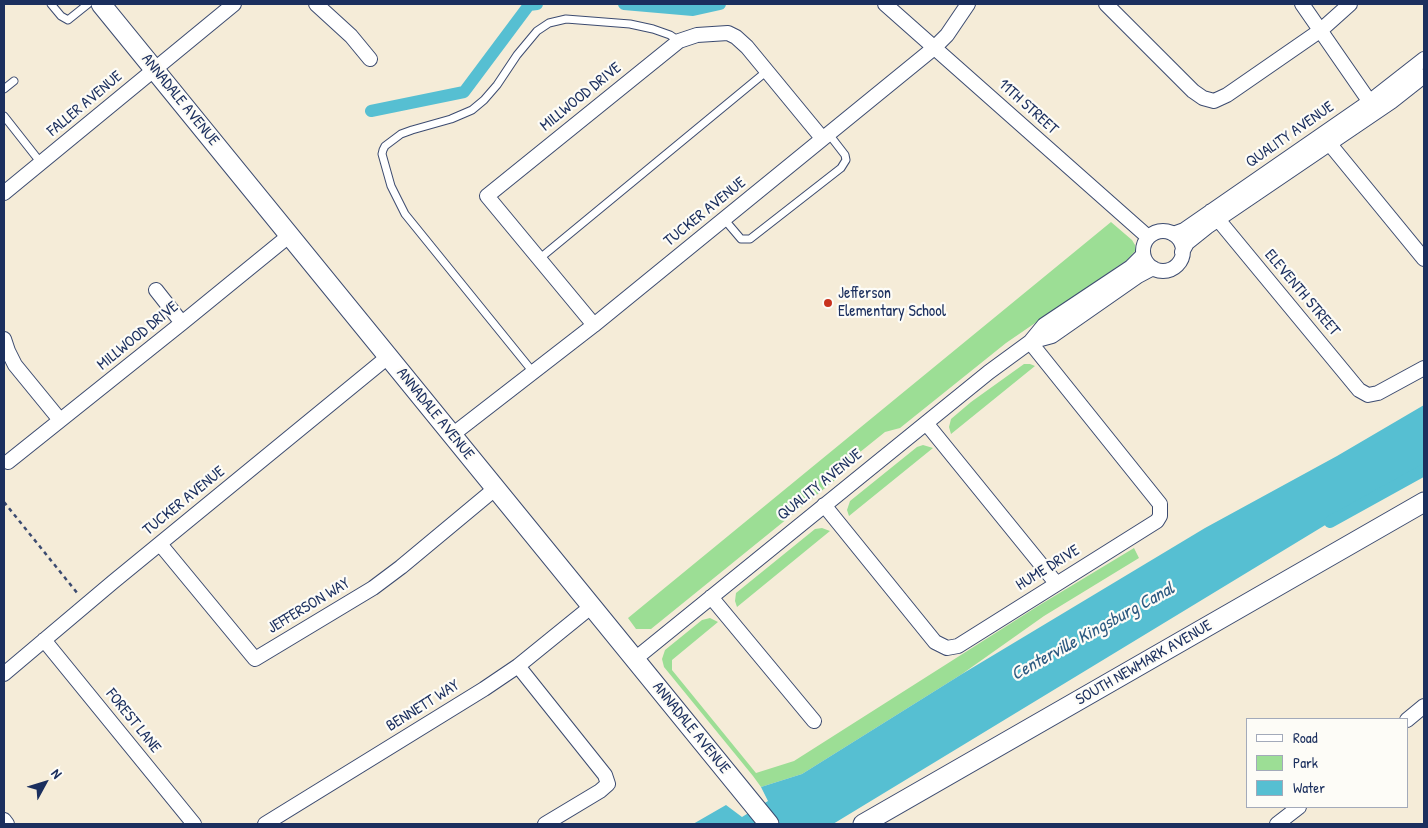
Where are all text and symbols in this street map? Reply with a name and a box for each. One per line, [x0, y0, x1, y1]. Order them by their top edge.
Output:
street label: ANNADALE AVENUE [137, 50, 223, 150]
street label: MILLWOOD DRIVE [537, 58, 625, 136]
street label: FALLER AVENUE [44, 67, 126, 141]
street label: 11TH STREET [994, 75, 1062, 139]
street label: QUALITY AVENUE [1242, 98, 1338, 172]
street label: TUCKER AVENUE [660, 173, 750, 251]
street label: ELEVENTH STREET [1260, 246, 1344, 340]
place label: Jefferson Elementary School [838, 284, 946, 322]
street label: MILLWOOD DRIVE [94, 297, 182, 375]
marker: Jefferson Elementary School [822, 297, 834, 309]
street label: ANNADALE AVENUE [392, 364, 478, 464]
street label: QUALITY AVENUE [774, 445, 866, 525]
street label: TUCKER AVENUE [139, 462, 229, 540]
street label: HUME DRIVE [1013, 541, 1083, 595]
street label: JEFFERSON WAY [264, 574, 354, 638]
water label: Centerville Kingsburg Canal [1008, 578, 1178, 686]
street label: SOUTH NEWMARK AVENUE [1073, 616, 1215, 710]
street label: BENNETT WAY [383, 676, 463, 736]
street label: ANNADALE AVENUE [648, 678, 734, 778]
street label: FOREST LANE [101, 685, 165, 757]
legend [1246, 718, 1408, 808]
text: Road [1293, 727, 1318, 748]
text: Park [1293, 752, 1318, 773]
north arrow [20, 758, 70, 808]
text: N [47, 764, 67, 782]
text: Water [1293, 777, 1325, 798]

